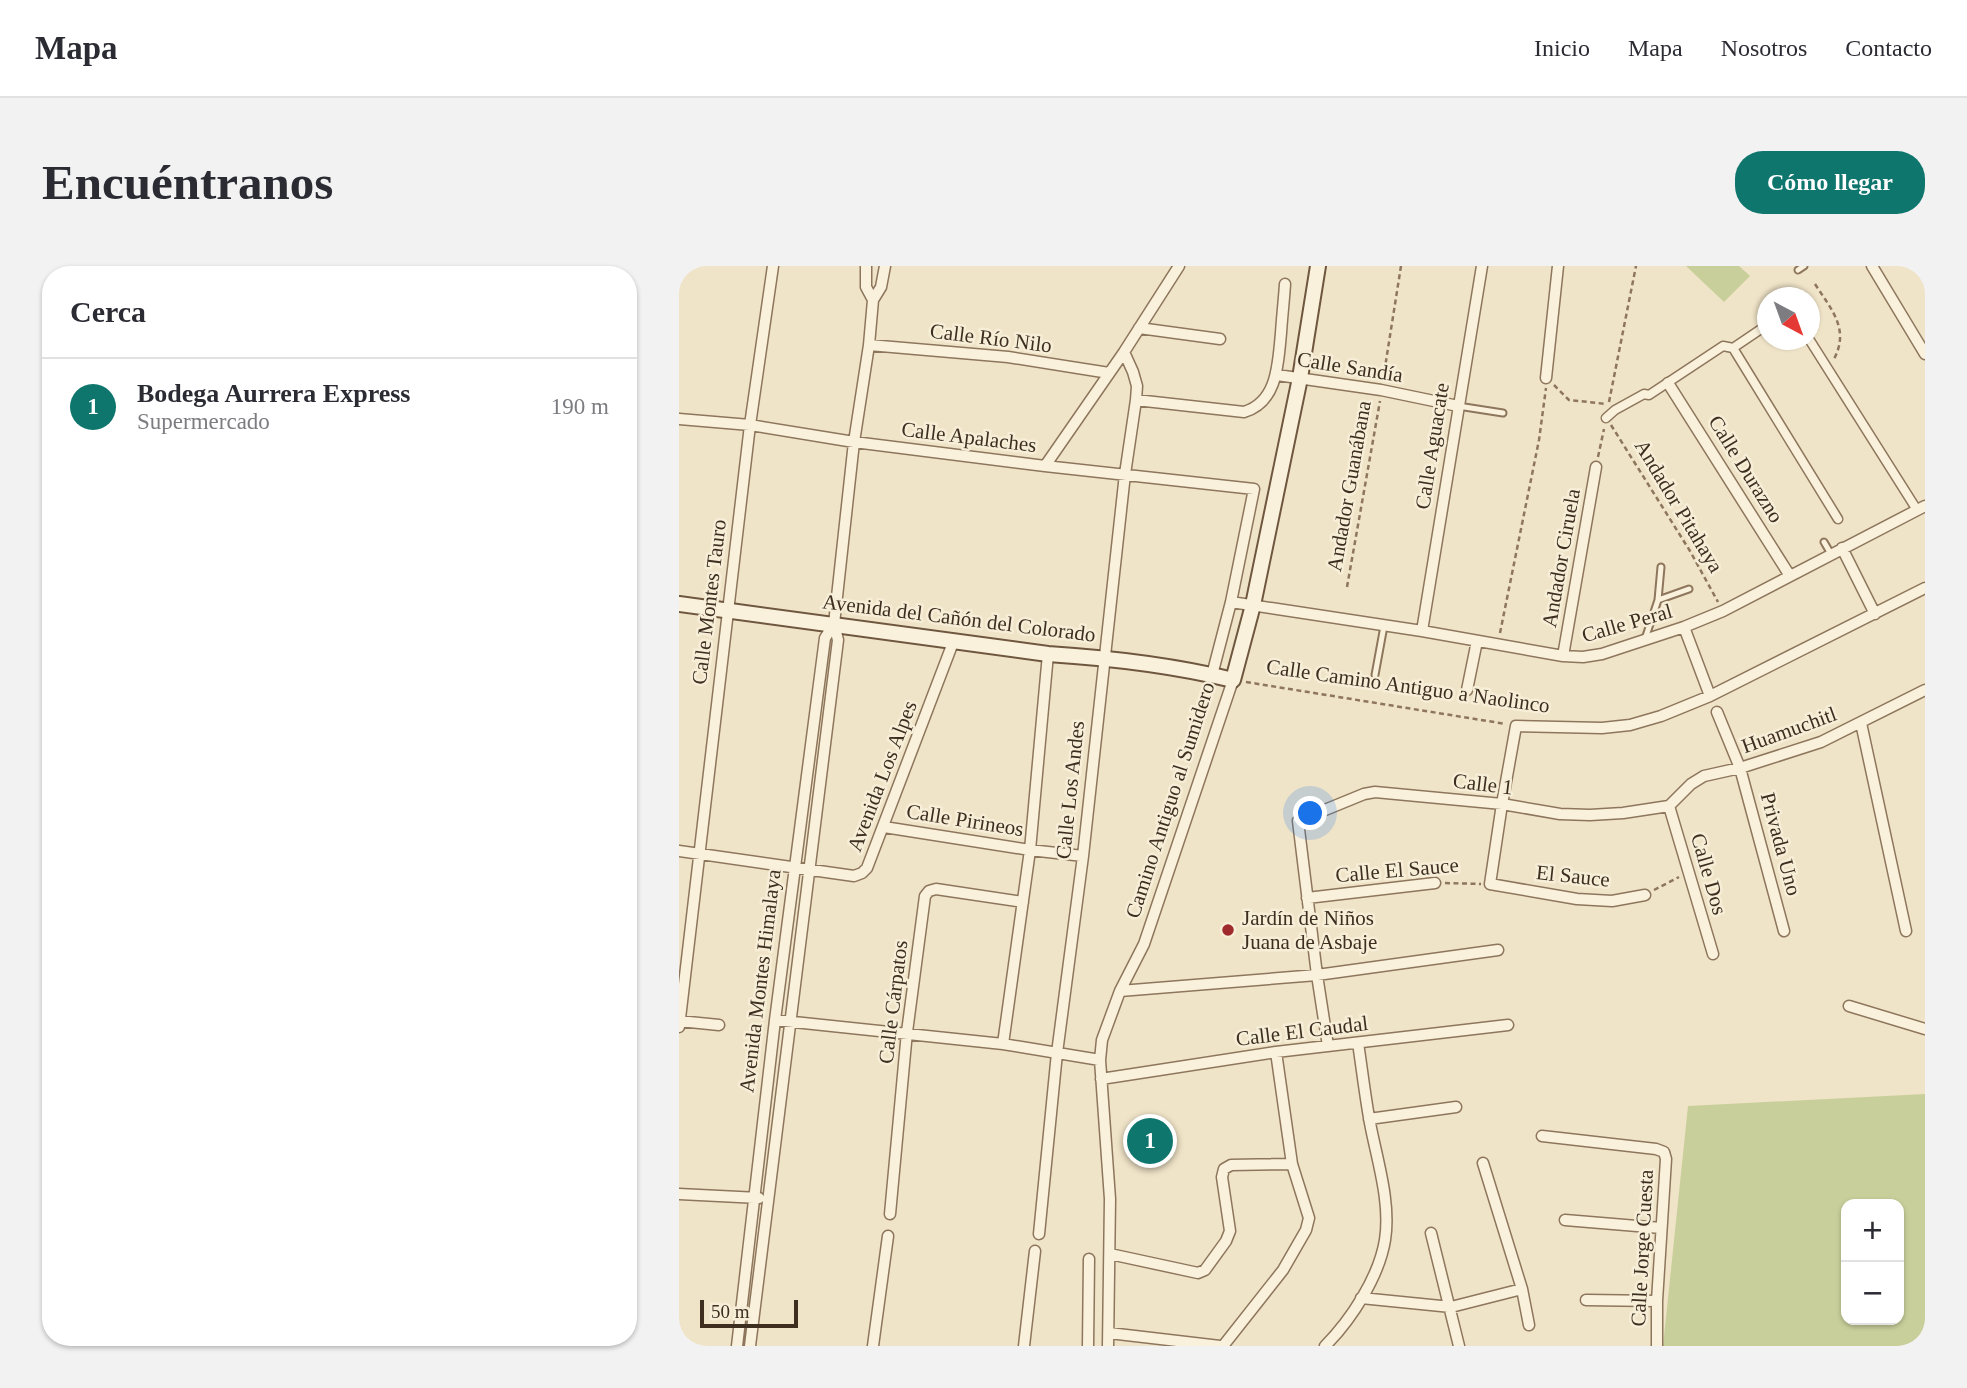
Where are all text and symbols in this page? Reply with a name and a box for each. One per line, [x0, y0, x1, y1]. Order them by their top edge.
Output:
text: Mapa [35, 30, 118, 66]
text: Inicio [1534, 35, 1590, 61]
text: Mapa [1628, 35, 1683, 61]
text: Nosotros [1721, 35, 1807, 61]
text: Contacto [1845, 35, 1932, 61]
button: Cómo llegar [1735, 151, 1925, 214]
text: Encuéntranos [42, 155, 333, 210]
north arrow [1757, 287, 1820, 350]
text: Cerca [70, 295, 146, 328]
street label: Calle Río Nilo [929, 319, 1053, 357]
street label: Calle Sandía [1295, 347, 1405, 387]
text: Bodega Aurrera Express [137, 379, 410, 408]
street label: Calle Aguacate [1410, 381, 1454, 511]
text: 1 [87, 394, 99, 419]
text: 190 m [551, 394, 609, 419]
street label: Andador Guanábana [1322, 398, 1376, 573]
text: Supermercado [137, 409, 270, 434]
street label: Calle Durazno [1704, 411, 1788, 527]
street label: Calle Apalaches [900, 417, 1038, 457]
street label: Andador Pitahaya [1630, 435, 1729, 577]
street label: Andador Ciruela [1537, 486, 1585, 629]
street label: Calle Montes Tauro [687, 518, 731, 686]
street label: Avenida del Cañón del Colorado [821, 589, 1097, 647]
street label: Calle Peral [1579, 599, 1675, 647]
street label: Calle Camino Antiguo a Naolinco [1265, 654, 1551, 718]
street label: Camino Antiguo al Sumidero [1120, 679, 1220, 921]
street label: Avenida Los Alpes [842, 697, 922, 855]
street label: Huamuchitl [1738, 702, 1840, 758]
street label: Calle Los Andes [1051, 720, 1089, 860]
street label: Calle 1 [1452, 768, 1514, 800]
street label: Privada Uno [1756, 790, 1806, 898]
your location [1293, 796, 1327, 830]
street label: Calle Pirineos [905, 799, 1025, 841]
street label: Calle Dos [1686, 831, 1732, 917]
street label: Calle El Sauce [1334, 853, 1460, 887]
street label: El Sauce [1535, 860, 1611, 892]
street label: Avenida Montes Himalaya [734, 867, 786, 1094]
place label: Jardín de Niños Juana de Asbaje [1242, 906, 1377, 954]
marker: Jardín de Niños Juana de Asbaje [1220, 922, 1236, 938]
street label: Calle Cárpatos [874, 939, 912, 1065]
street label: Calle El Caudal [1235, 1011, 1370, 1051]
pin: 1 [1127, 1115, 1173, 1167]
street label: Calle Jorge Cuesta [1626, 1168, 1658, 1327]
map controls [1841, 1199, 1904, 1325]
button: + [1841, 1199, 1904, 1262]
button: − [1841, 1262, 1904, 1325]
scale bar [700, 1297, 798, 1329]
text: 50 m [711, 1301, 750, 1322]

